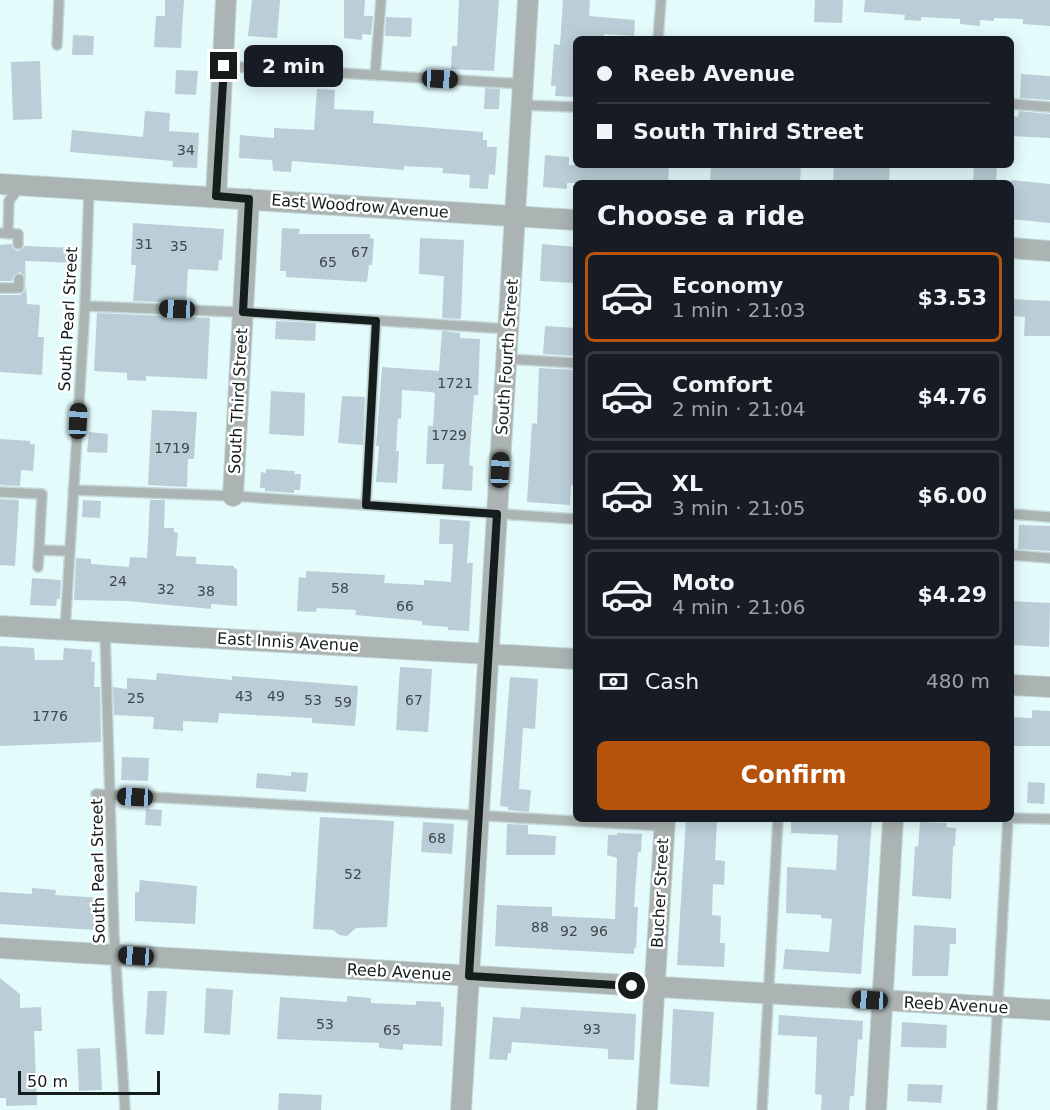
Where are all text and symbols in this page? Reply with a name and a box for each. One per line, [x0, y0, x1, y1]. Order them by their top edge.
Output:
callout: 2 min [245, 45, 344, 87]
route end [210, 52, 237, 79]
text: 2 min [262, 54, 325, 78]
text: Reeb Avenue [633, 61, 795, 86]
car [422, 69, 458, 89]
text: South Third Street [633, 119, 864, 144]
house number: 34 [177, 142, 195, 158]
street label: East Woodrow Avenue [271, 190, 449, 222]
text: Choose a ride [597, 200, 805, 231]
house number: 31 [135, 236, 153, 252]
house number: 35 [170, 238, 188, 254]
house number: 67 [351, 244, 369, 260]
street label: South Pearl Street [55, 246, 81, 392]
house number: 65 [319, 254, 337, 270]
icon: car [600, 270, 654, 324]
text: Economy [672, 273, 783, 298]
street label: South Fourth Street [492, 278, 522, 436]
text: $3.53 [917, 285, 987, 310]
text: 1 min · 21:03 [672, 298, 806, 322]
car [159, 299, 195, 319]
street label: South Third Street [225, 328, 251, 474]
icon: car [600, 369, 654, 423]
text: Comfort [672, 372, 772, 397]
house number: 1721 [437, 375, 473, 391]
text: $4.76 [917, 384, 987, 409]
text: 2 min · 21:04 [672, 397, 806, 421]
car [68, 403, 88, 439]
house number: 1729 [431, 427, 467, 443]
house number: 1719 [154, 440, 190, 456]
car [490, 452, 510, 488]
icon: car [600, 468, 654, 522]
text: XL [672, 471, 703, 496]
text: $6.00 [917, 483, 987, 508]
text: 3 min · 21:05 [672, 496, 806, 520]
icon: car [600, 567, 654, 621]
text: Moto [672, 570, 735, 595]
house number: 24 [109, 573, 127, 589]
house number: 58 [331, 580, 349, 596]
house number: 32 [157, 581, 175, 597]
text: $4.29 [917, 582, 987, 607]
house number: 38 [197, 583, 215, 599]
text: 4 min · 21:06 [672, 595, 806, 619]
house number: 66 [396, 598, 414, 614]
street label: East Innis Avenue [217, 629, 359, 655]
icon: cash [597, 665, 630, 698]
text: Cash [645, 669, 699, 694]
text: 480 m [926, 669, 990, 693]
house number: 43 [235, 688, 253, 704]
house number: 49 [267, 688, 285, 704]
house number: 25 [127, 690, 145, 706]
house number: 53 [304, 692, 322, 708]
house number: 67 [405, 692, 423, 708]
house number: 59 [334, 694, 352, 710]
house number: 1776 [32, 708, 68, 724]
button: Confirm [597, 741, 990, 810]
car [117, 787, 153, 807]
street label: South Pearl Street [87, 798, 109, 944]
house number: 68 [428, 830, 446, 846]
street label: Bucher Street [648, 837, 672, 949]
house number: 52 [344, 866, 362, 882]
house number: 88 [531, 919, 549, 935]
house number: 92 [560, 923, 578, 939]
house number: 96 [590, 923, 608, 939]
car [117, 946, 155, 966]
street label: Reeb Avenue [346, 960, 452, 984]
route start [618, 972, 645, 999]
car [852, 990, 888, 1010]
street label: Reeb Avenue [903, 993, 1009, 1017]
house number: 53 [316, 1016, 334, 1032]
house number: 93 [583, 1021, 601, 1037]
house number: 65 [383, 1022, 401, 1038]
scale bar [18, 1068, 160, 1096]
text: 50 m [27, 1072, 68, 1091]

